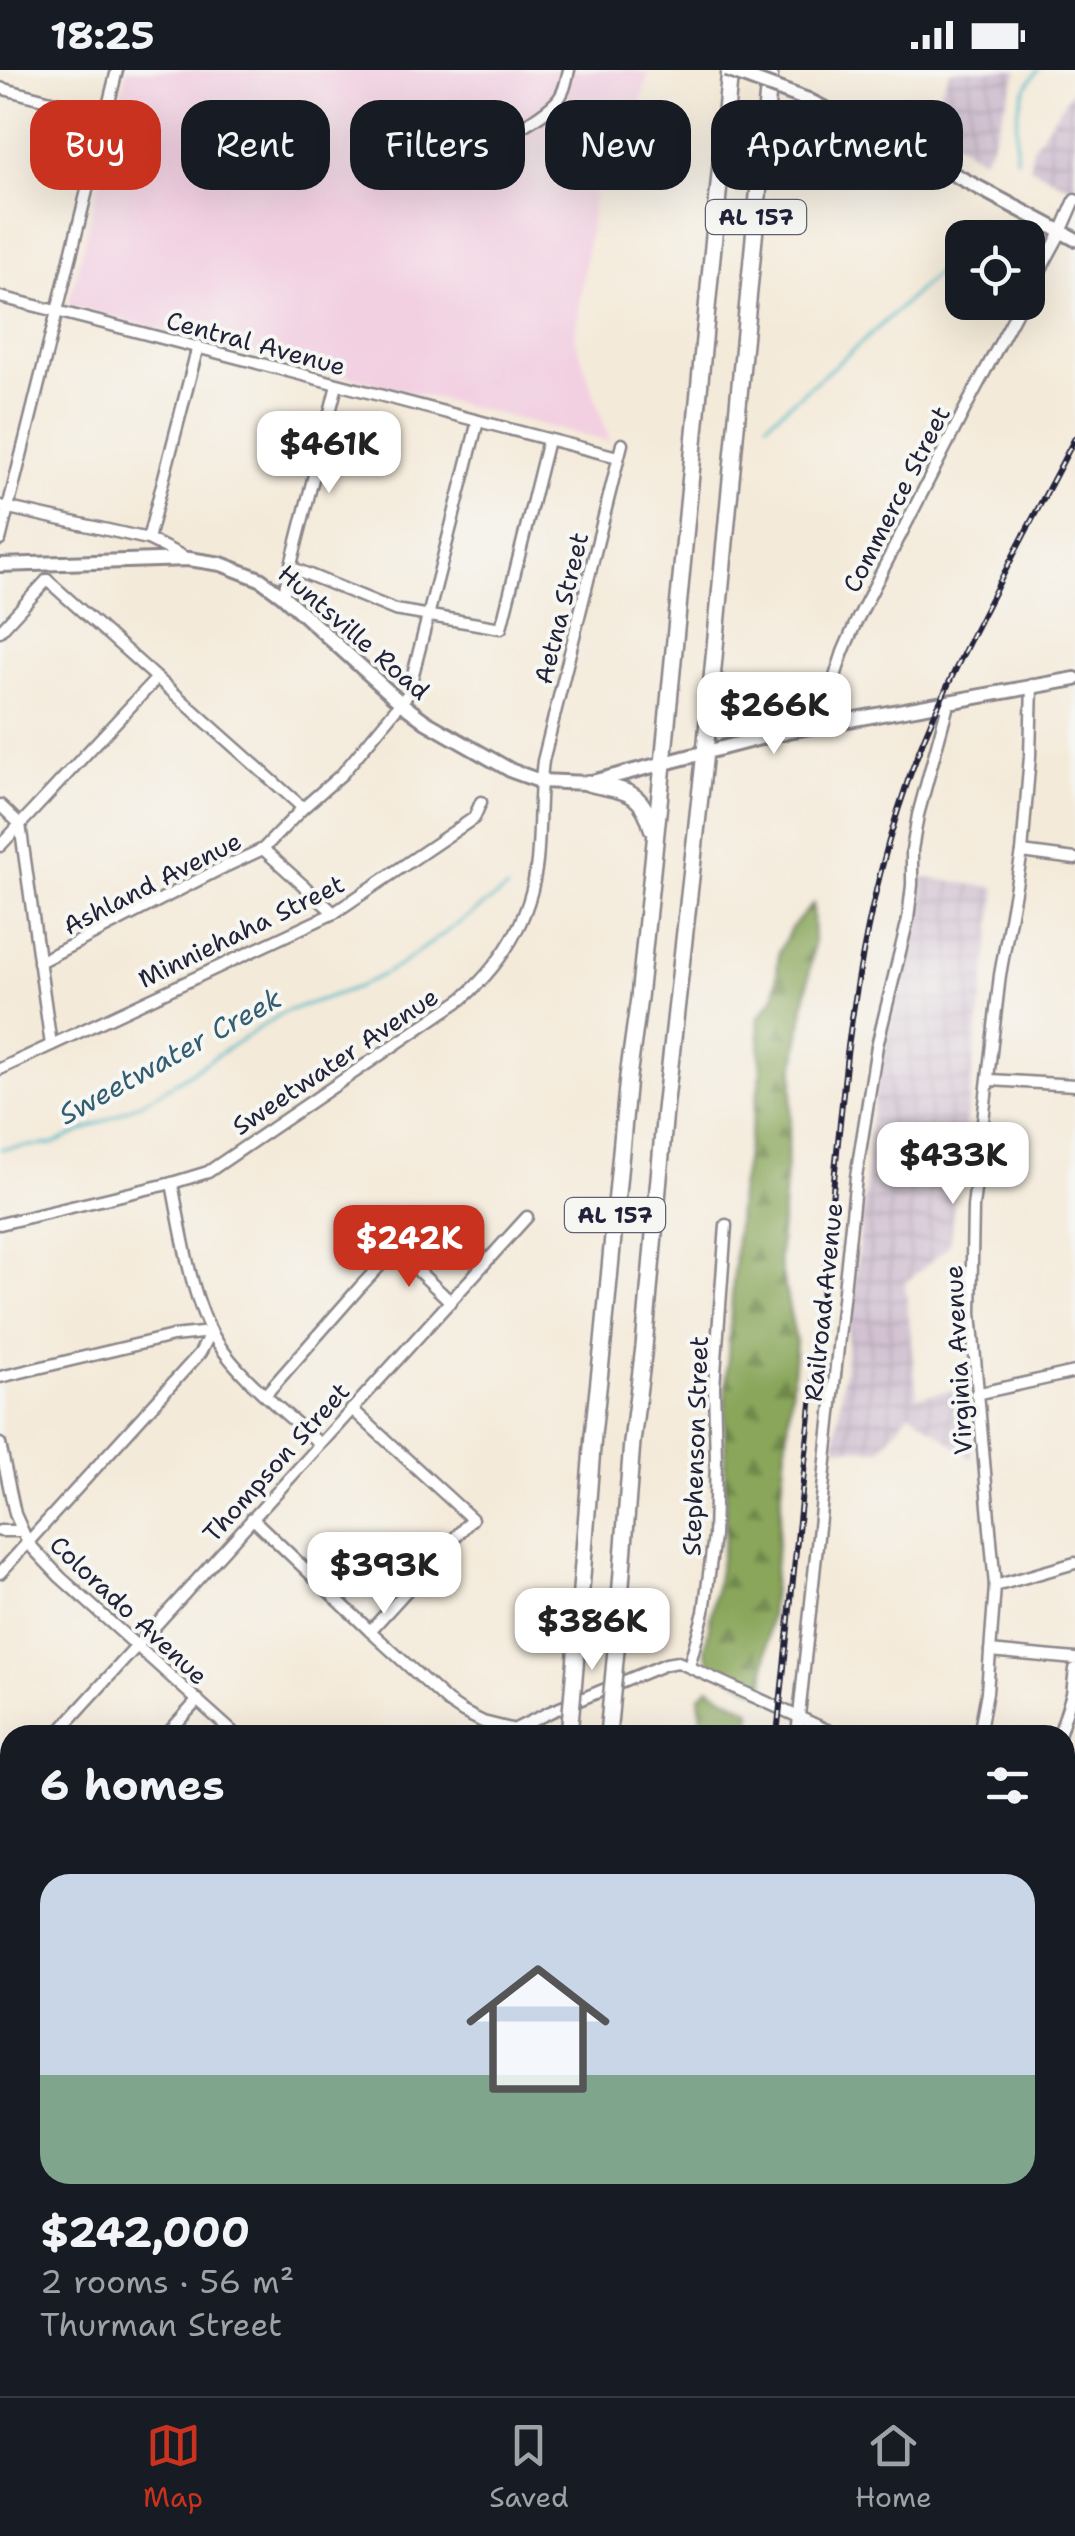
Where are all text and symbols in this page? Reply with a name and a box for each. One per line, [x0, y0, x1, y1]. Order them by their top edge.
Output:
text: 18:25 [50, 10, 154, 61]
chip: Buy [30, 100, 161, 190]
chip: Rent [181, 100, 330, 190]
chip: Filters [350, 100, 525, 190]
chip: New [545, 100, 691, 190]
chip: Apartment [711, 100, 963, 190]
road number: AL 157 [706, 200, 806, 234]
map controls [945, 220, 1045, 320]
button: locate [945, 220, 1045, 320]
street label: Central Avenue [163, 303, 349, 383]
street label: Commerce Street [834, 400, 958, 598]
pin: $461K [259, 411, 399, 496]
text: $461K [279, 422, 379, 465]
street label: Aetna Street [526, 529, 596, 687]
street label: Huntsville Road [271, 557, 437, 707]
pin: $266K [704, 672, 844, 757]
text: $266K [719, 683, 829, 726]
street label: Ashland Avenue [57, 823, 247, 943]
street label: Minniehaha Street [132, 866, 350, 996]
water label: Sweetwater Creek [52, 979, 288, 1133]
street label: Sweetwater Avenue [225, 979, 445, 1143]
pin: $433K [883, 1122, 1023, 1207]
text: $433K [899, 1133, 1007, 1176]
road number: AL 157 [565, 1198, 665, 1232]
street label: Railroad Avenue [796, 1201, 850, 1403]
pin: $242K [339, 1205, 479, 1290]
text: $242K [355, 1216, 463, 1259]
street label: Virginia Avenue [936, 1264, 980, 1456]
street label: Stephenson Street [674, 1335, 716, 1557]
street label: Thompson Street [195, 1375, 357, 1549]
street label: Colorado Avenue [43, 1528, 215, 1692]
pin: $393K [314, 1532, 454, 1617]
text: $393K [329, 1543, 439, 1586]
pin: $386K [522, 1588, 662, 1673]
text: $386K [537, 1599, 647, 1642]
text: 6 homes [40, 1757, 225, 1813]
icon: filters [980, 1758, 1035, 1813]
icon: home [448, 1939, 628, 2119]
text: $242,000 [40, 2204, 250, 2260]
text: 2 rooms · 56 m² [40, 2260, 294, 2303]
text: Thurman Street [40, 2303, 282, 2346]
tab: Map [143, 2418, 203, 2516]
tab: Saved [489, 2418, 569, 2516]
tab: Home [855, 2418, 932, 2516]

